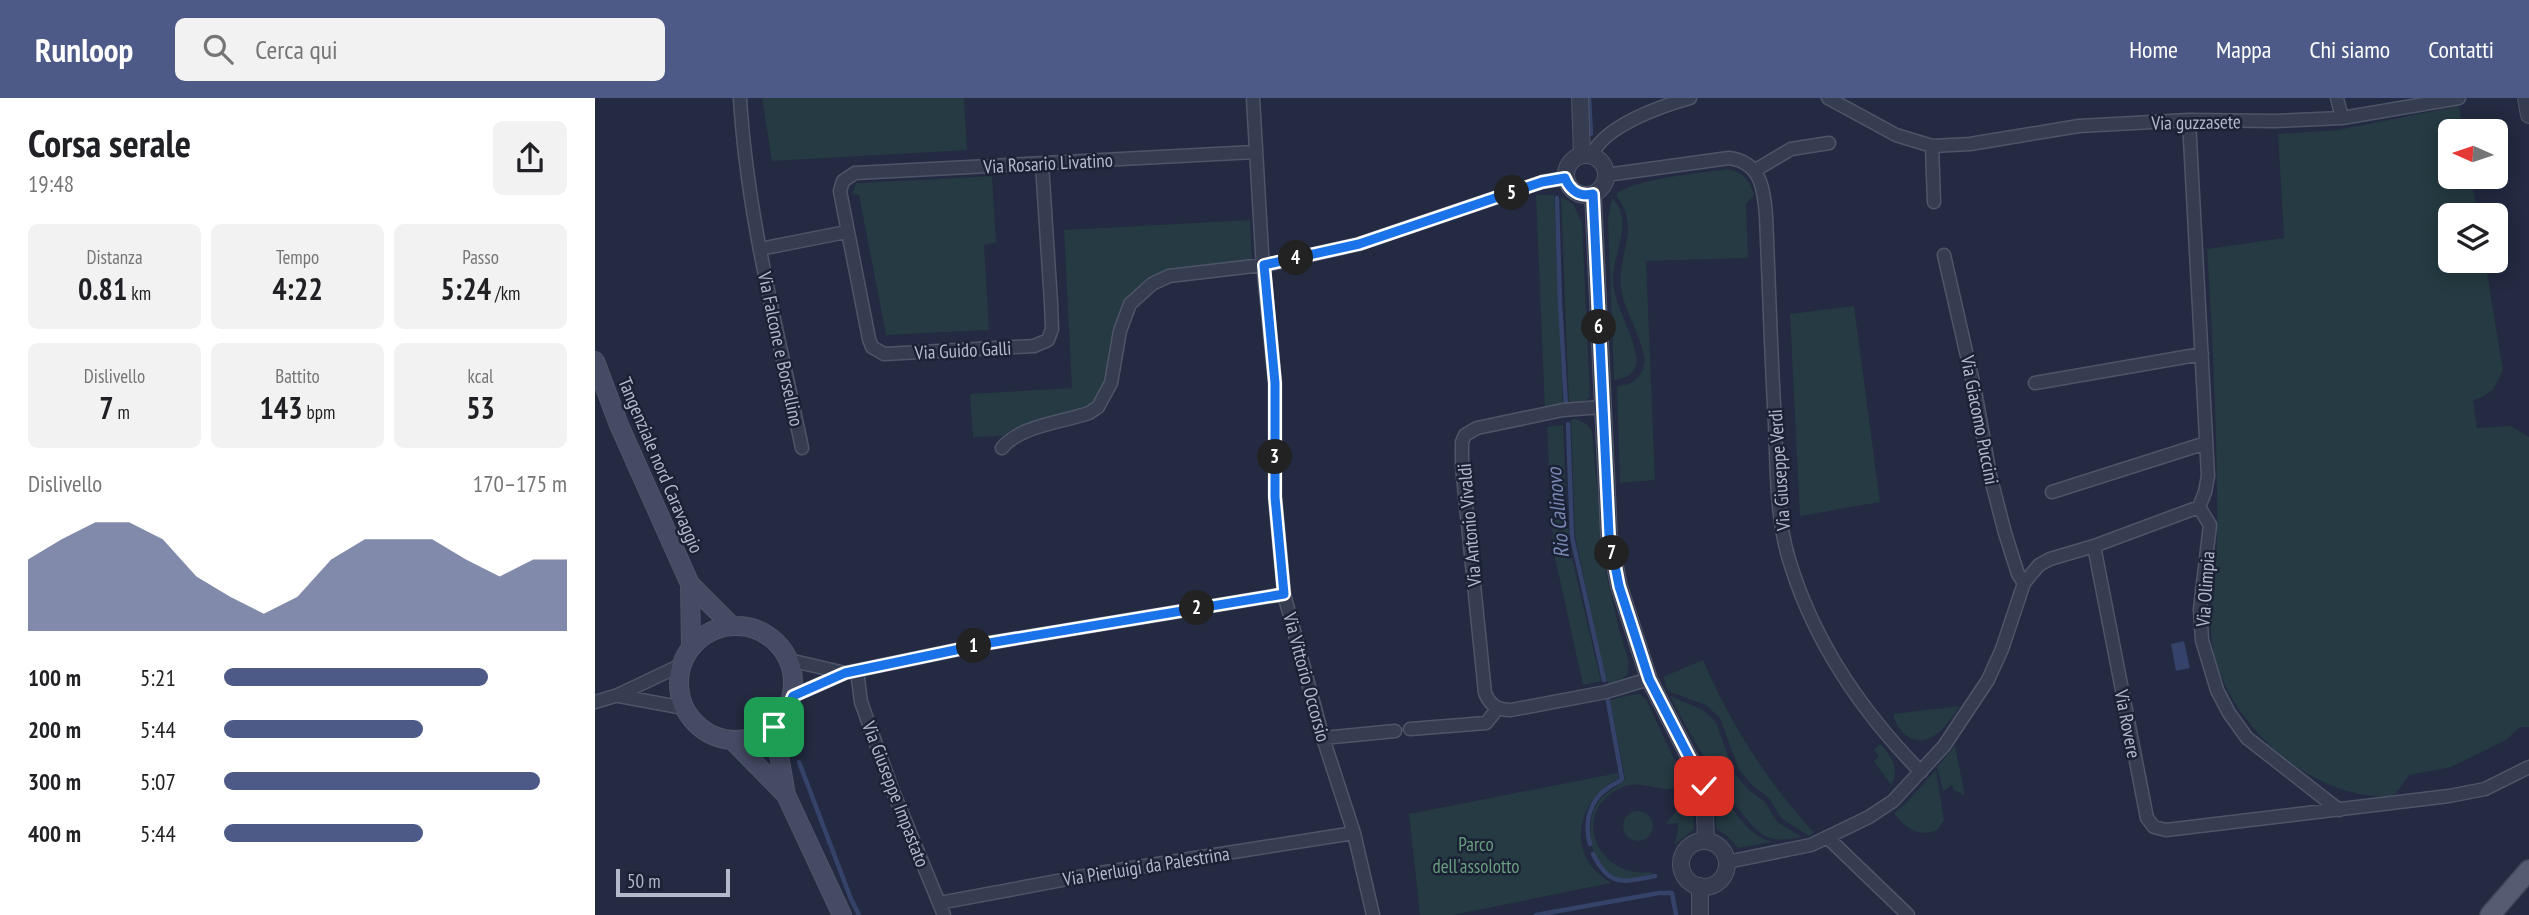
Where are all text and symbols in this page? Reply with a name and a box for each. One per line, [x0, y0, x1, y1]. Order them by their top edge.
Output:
search box [175, 18, 665, 81]
text: Runloop [35, 28, 133, 71]
icon: search [199, 30, 237, 68]
text: Cerca qui [255, 33, 338, 66]
text: Home [2129, 34, 2178, 65]
text: Mappa [2216, 34, 2271, 65]
text: Chi siamo [2309, 34, 2390, 65]
text: Contatti [2428, 34, 2494, 65]
street label: Via guzzasete [2150, 109, 2241, 135]
text: Corsa serale [28, 118, 191, 167]
north arrow [2438, 119, 2508, 189]
map controls [2438, 119, 2508, 273]
button: share [493, 121, 567, 195]
street label: Via Rosario Livatino [982, 148, 1113, 178]
text: 19:48 [28, 169, 74, 198]
pin: 5 [1495, 176, 1529, 210]
text: 5 [1507, 180, 1516, 204]
button: layers [2438, 203, 2508, 273]
pin: 4 [1279, 240, 1313, 276]
text: Distanza [86, 245, 143, 269]
text: Tempo [276, 245, 319, 269]
text: Passo [462, 245, 499, 269]
text: 4 [1291, 245, 1300, 269]
text: 0.81 [78, 269, 127, 308]
text: 4:22 [272, 269, 323, 308]
text: 5:24 [441, 269, 491, 308]
street label: Via Falcone e Borsellino [753, 269, 809, 428]
text: km [127, 281, 151, 305]
text: /km [491, 281, 520, 305]
pin: 6 [1581, 310, 1616, 344]
text: 6 [1594, 314, 1603, 338]
street label: Via Guido Galli [913, 335, 1012, 365]
street label: Via Giacomo Puccini [1956, 352, 2004, 487]
text: Dislivello [84, 364, 145, 388]
text: Battito [275, 364, 320, 388]
text: kcal [468, 364, 493, 388]
street label: Tangenziale nord Caravaggio [613, 373, 709, 557]
text: 7 [99, 388, 113, 427]
text: 143 [260, 388, 303, 427]
text: 53 [466, 388, 495, 427]
text: m [113, 400, 130, 424]
text: bpm [303, 400, 335, 424]
street label: Via Giuseppe Verdi [1763, 408, 1795, 533]
pin: 3 [1257, 440, 1293, 474]
text: 3 [1270, 444, 1279, 468]
street label: Via Antonio Vivaldi [1452, 462, 1486, 589]
water label: Rio Calinovo [1540, 465, 1575, 559]
text: Dislivello [28, 469, 102, 498]
text: 170–175 m [473, 469, 567, 498]
pin: 7 [1595, 536, 1629, 570]
text: 7 [1607, 540, 1616, 564]
street label: Via Olimpia [2190, 550, 2220, 629]
pin: 2 [1179, 590, 1215, 626]
text: 2 [1192, 595, 1201, 619]
street label: Via Vittorio Occorsio [1278, 609, 1336, 744]
pin: 1 [957, 628, 991, 664]
text: 1 [969, 633, 978, 657]
text: 100 m [28, 663, 81, 692]
text: 5:21 [140, 663, 176, 692]
street label: Via Rovere [2109, 687, 2146, 760]
pin [744, 697, 804, 757]
icon: arrive [755, 708, 793, 746]
text: 200 m [28, 715, 81, 744]
text: 5:44 [140, 715, 176, 744]
street label: Via Giuseppe Impastato [857, 717, 935, 870]
pin [1674, 756, 1734, 816]
text: 300 m [28, 767, 81, 796]
text: 5:07 [140, 767, 176, 796]
icon: check [1685, 767, 1723, 805]
text: 400 m [28, 819, 81, 848]
text: 5:44 [140, 819, 176, 848]
park label: Parco dell'assolotto [1432, 832, 1520, 878]
street label: Via Pierluigi da Palestrina [1060, 841, 1231, 891]
scale bar [616, 866, 730, 898]
text: 50 m [627, 869, 661, 893]

